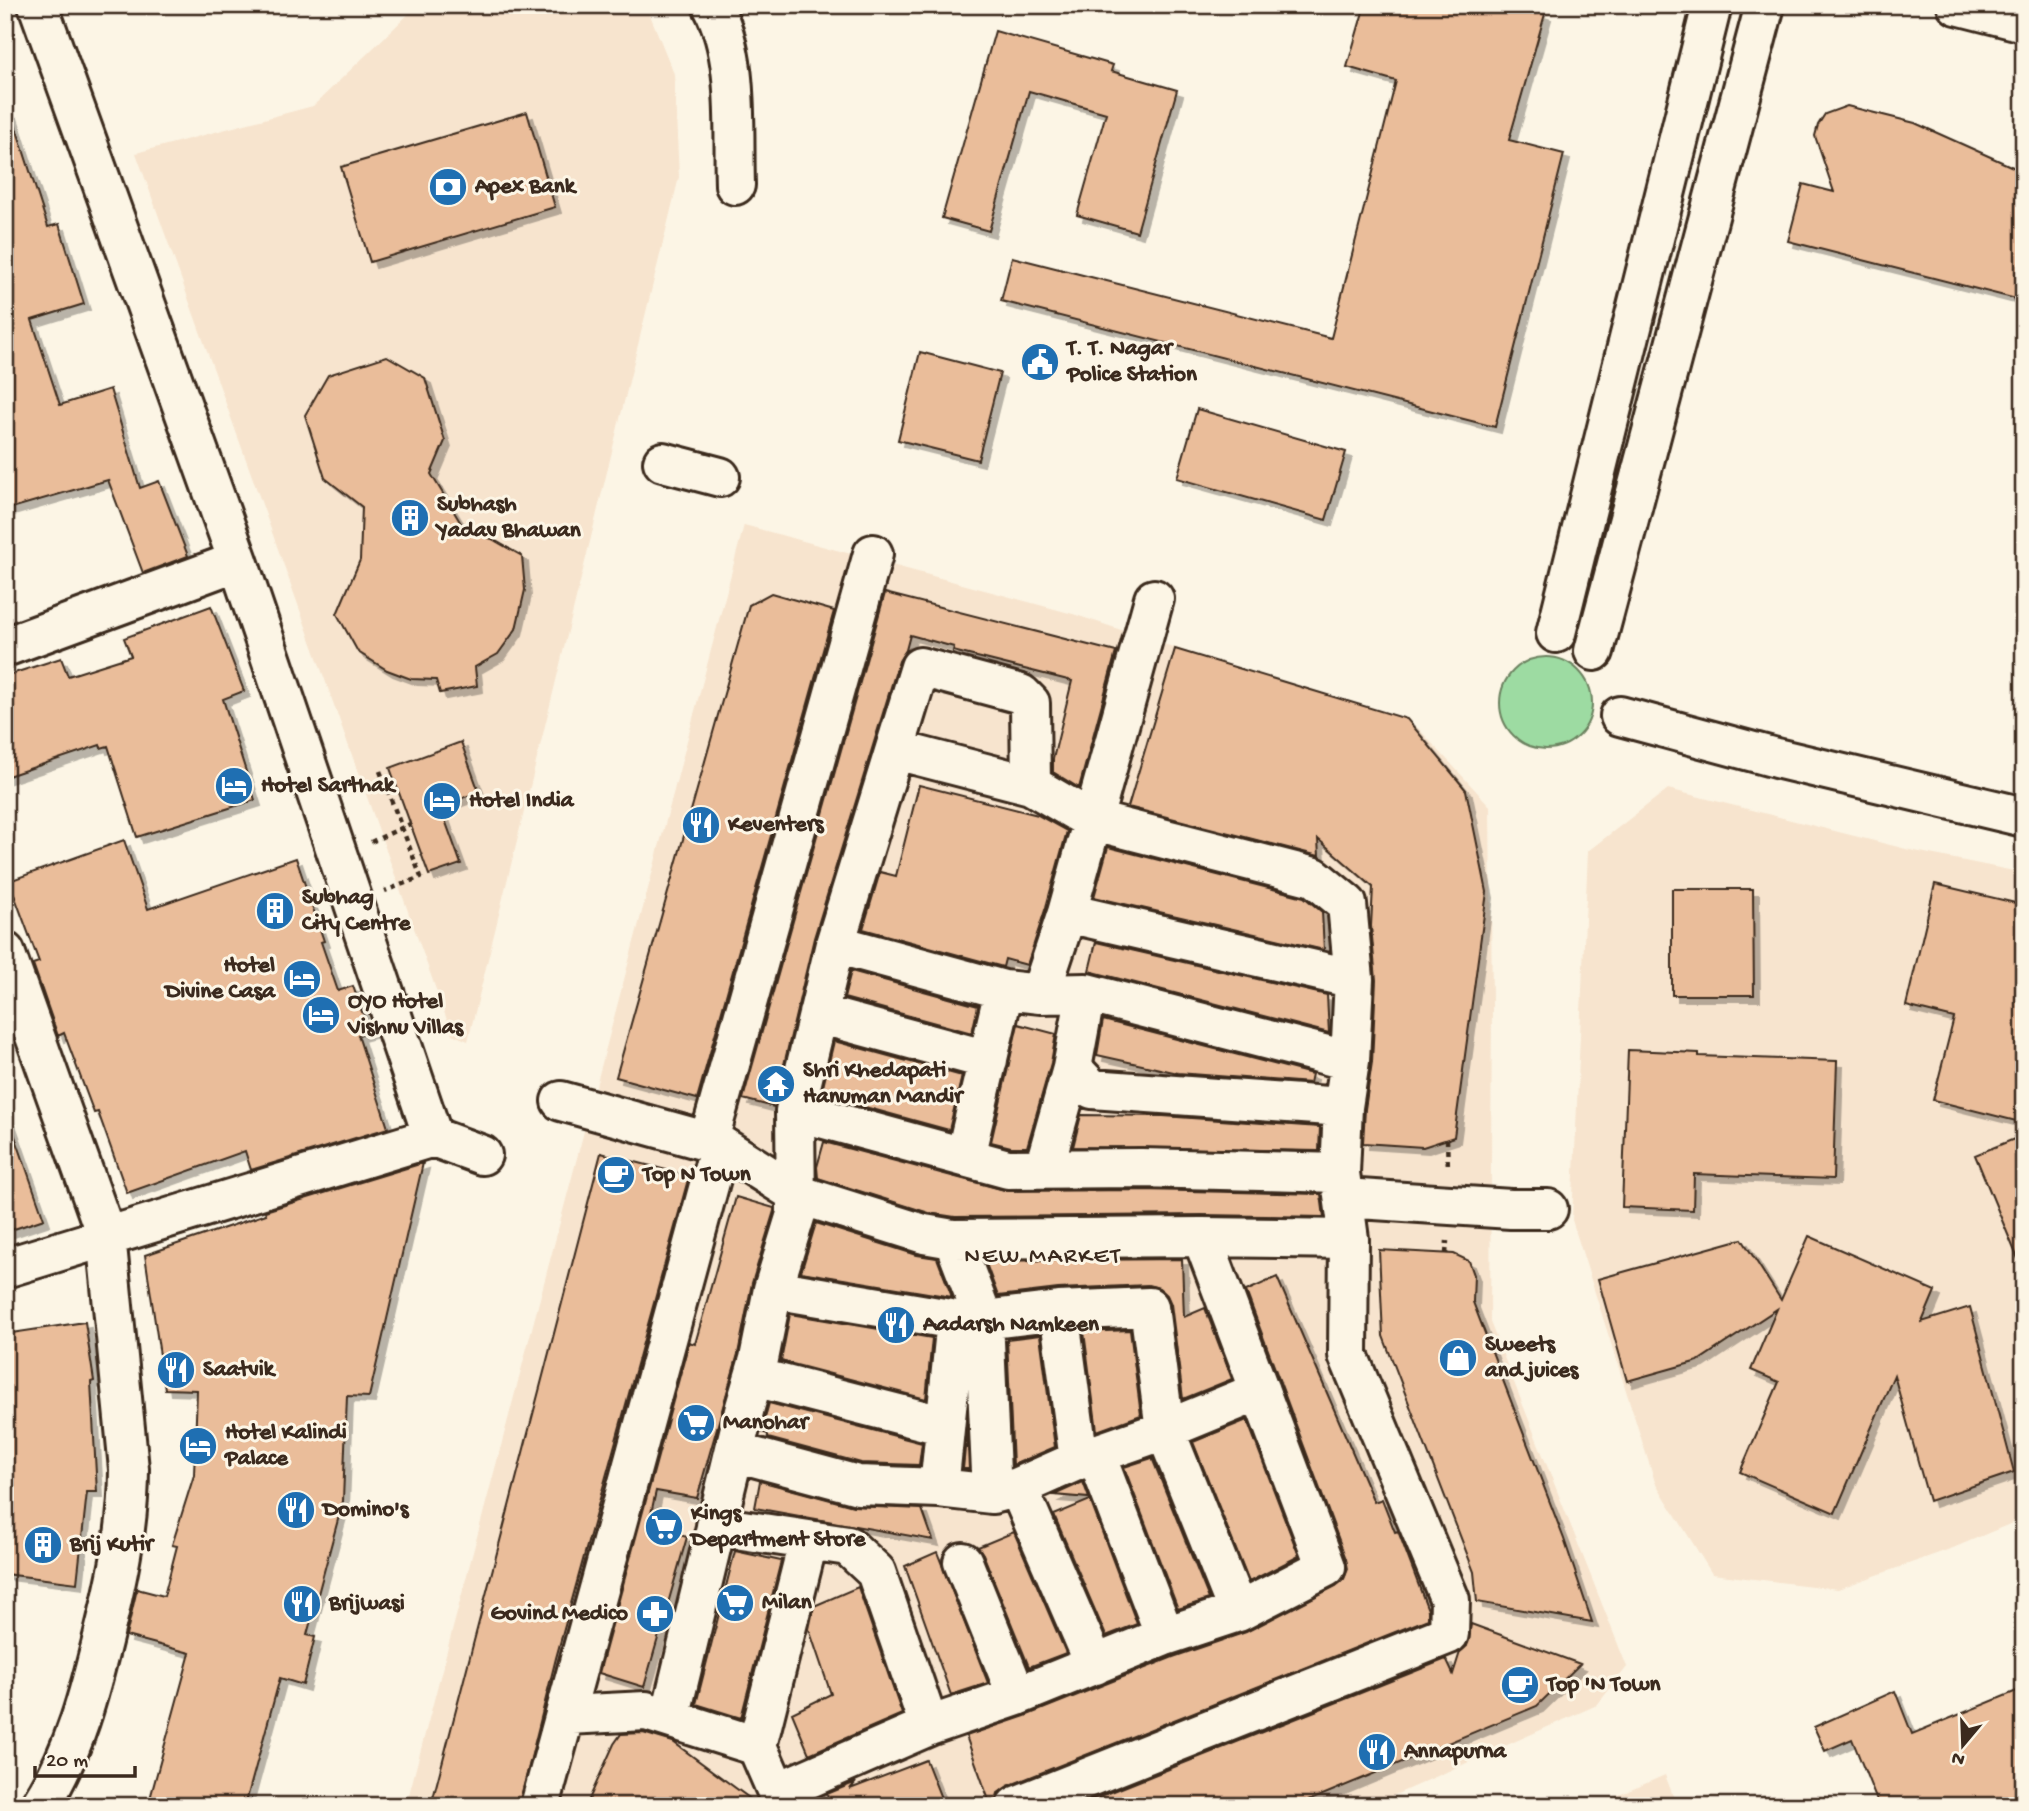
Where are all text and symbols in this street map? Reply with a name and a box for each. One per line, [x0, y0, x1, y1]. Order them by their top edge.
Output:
bank icon: Apex Bank [427, 166, 469, 208]
place label: Apex Bank [474, 174, 578, 201]
place label: T. T. Nagar Police Station [1065, 336, 1198, 389]
public building icon: T. T. Nagar Police Station [1019, 341, 1061, 383]
place label: Subhash Yadav Bhawan [434, 492, 582, 545]
building icon: Subhash Yadav Bhawan [389, 497, 431, 539]
hotel icon: Hotel Sarthak [213, 765, 255, 807]
place label: Hotel Sarthak [261, 773, 397, 800]
hotel icon: Hotel India [421, 780, 463, 822]
place label: Hotel India [469, 788, 575, 815]
restaurant icon: Keventers [680, 804, 722, 846]
place label: Keventers [727, 812, 825, 839]
place label: Subhag City Centre [302, 885, 411, 938]
building icon: Subhag City Centre [254, 890, 296, 932]
place label: Hotel Divine Casa [163, 953, 276, 1006]
hotel icon: Hotel Divine Casa [281, 958, 323, 1000]
place label: OYO Hotel Vishnu Villas [347, 989, 464, 1042]
hotel icon: OYO Hotel Vishnu Villas [300, 994, 342, 1036]
place label: Shri Khedapati Hanuman Mandir [803, 1058, 965, 1111]
temple icon: Shri Khedapati Hanuman Mandir [755, 1063, 797, 1105]
cafe icon: Top N Town [595, 1154, 637, 1196]
place label: Top N Town [641, 1162, 752, 1189]
district label: NEW MARKET [964, 1243, 1122, 1272]
restaurant icon: Aadarsh Namkeen [875, 1304, 917, 1346]
place label: Aadarsh Namkeen [922, 1312, 1100, 1339]
place label: Sweets and juices [1484, 1332, 1580, 1385]
shop icon: Sweets and juices [1437, 1337, 1479, 1379]
restaurant icon: Saatvik [155, 1349, 197, 1391]
place label: Saatvik [203, 1357, 277, 1384]
supermarket icon: Manohar [675, 1402, 717, 1444]
place label: Manohar [723, 1410, 811, 1437]
place label: Hotel Kalindi Palace [223, 1420, 347, 1473]
hotel icon: Hotel Kalindi Palace [177, 1425, 219, 1467]
restaurant icon: Domino's [275, 1489, 317, 1531]
place label: Domino's [321, 1497, 410, 1524]
place label: Kings Department Store [689, 1501, 867, 1554]
supermarket icon: Kings Department Store [643, 1506, 685, 1548]
building icon: Brij Kutir [22, 1524, 64, 1566]
place label: Brij Kutir [69, 1532, 156, 1559]
supermarket icon: Milan [714, 1582, 756, 1624]
restaurant icon: Brijwasi [281, 1583, 323, 1625]
place label: Milan [762, 1590, 813, 1617]
place label: Brijwasi [328, 1591, 405, 1618]
pharmacy icon: Govind Medico [634, 1593, 676, 1635]
place label: Govind Medico [491, 1601, 628, 1628]
cafe icon: Top 'N Town [1499, 1664, 1541, 1706]
place label: Top 'N Town [1545, 1672, 1661, 1699]
north arrow [1927, 1710, 1997, 1780]
restaurant icon: Annapurna [1356, 1731, 1398, 1773]
scale bar [35, 1734, 135, 1778]
place label: Annapurna [1403, 1739, 1507, 1766]
text: N [1949, 1745, 1968, 1771]
text: 20 m [46, 1750, 88, 1775]

